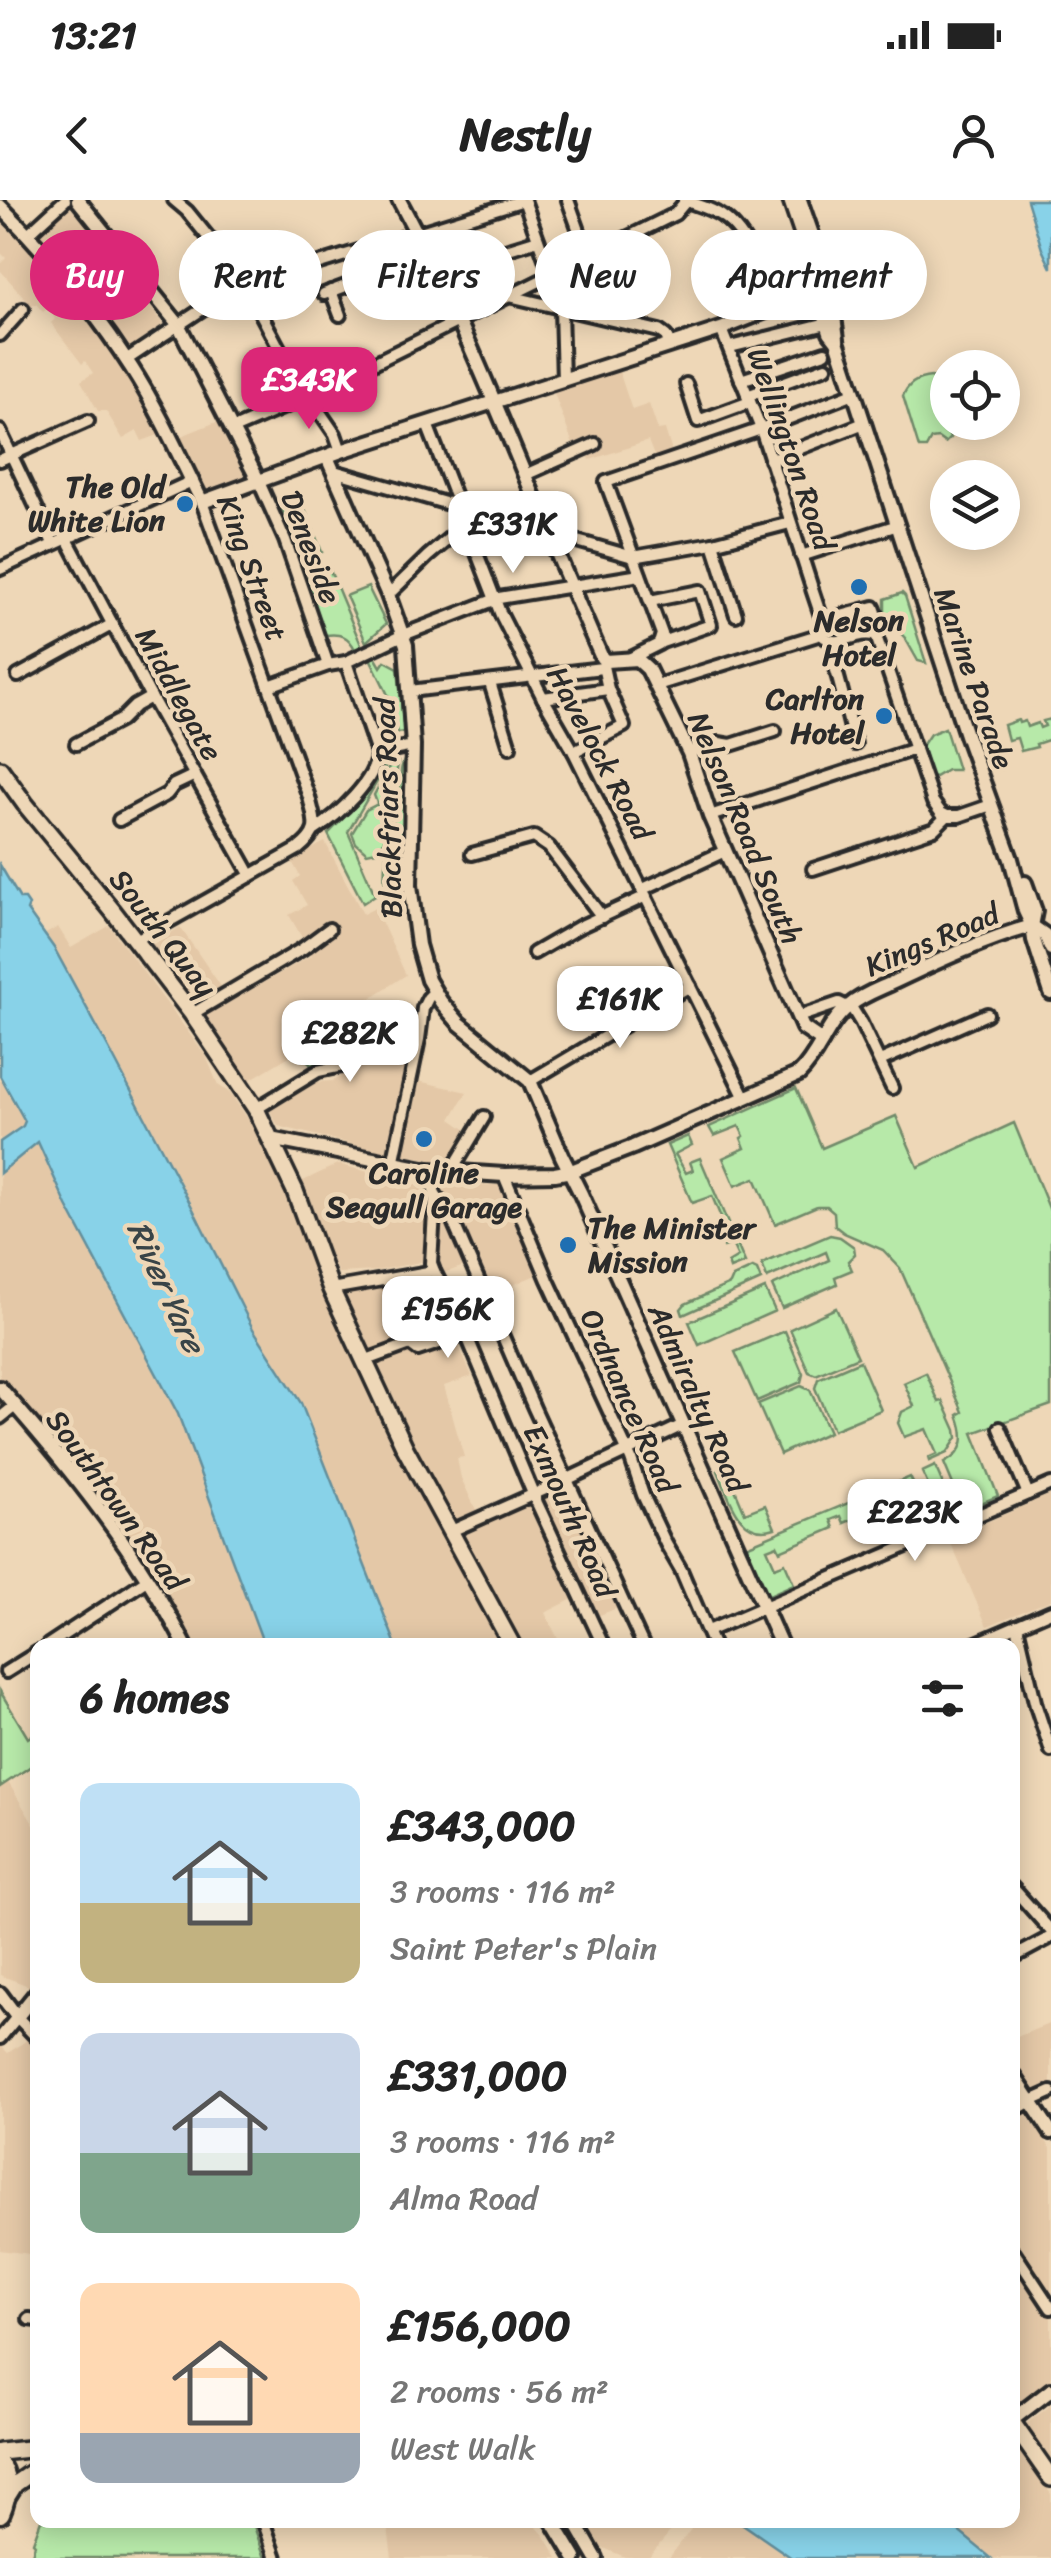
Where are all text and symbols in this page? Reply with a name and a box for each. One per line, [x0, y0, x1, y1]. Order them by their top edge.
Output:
text: 13:21 [50, 2, 137, 69]
text: Nestly [460, 95, 591, 175]
icon: back [50, 108, 105, 163]
icon: person [946, 108, 1001, 163]
chip: Buy [30, 230, 159, 320]
chip: Rent [179, 230, 322, 320]
chip: Filters [342, 230, 515, 320]
chip: New [535, 230, 671, 320]
chip: Apartment [691, 230, 927, 320]
street label: Wellington Road [731, 340, 852, 560]
pin: £343K [239, 347, 379, 432]
map controls [930, 350, 1020, 550]
button: locate [930, 350, 1020, 440]
text: £343K [263, 351, 355, 408]
place label: The Old White Lion [28, 460, 167, 548]
button: layers [930, 460, 1020, 550]
street label: Deneside [265, 482, 357, 612]
street label: King Street [200, 487, 304, 649]
pin: £331K [443, 491, 583, 576]
marker: The Old White Lion [174, 493, 196, 515]
text: £331K [470, 495, 556, 552]
marker: Nelson Hotel [848, 576, 870, 598]
street label: Marine Parade [918, 580, 1030, 776]
place label: Nelson Hotel [813, 594, 905, 682]
street label: Middlegate [120, 617, 238, 771]
street label: Havelock Road [531, 656, 670, 852]
place label: Carlton Hotel [765, 672, 865, 760]
street label: Blackfriars Road [357, 695, 419, 919]
street label: Nelson Road South [672, 703, 818, 953]
marker: Carlton Hotel [873, 705, 895, 727]
street label: South Quay [95, 856, 232, 1010]
street label: Kings Road [856, 886, 1010, 993]
pin: £161K [550, 966, 690, 1051]
text: £161K [579, 970, 661, 1027]
pin: £282K [280, 1000, 420, 1085]
text: £282K [304, 1004, 396, 1061]
marker: Caroline Seagull Garage [413, 1128, 435, 1150]
place label: Caroline Seagull Garage [325, 1146, 523, 1234]
place label: The Minister Mission [587, 1201, 758, 1289]
water label: River Yare [110, 1211, 223, 1366]
marker: The Minister Mission [557, 1234, 579, 1256]
pin: £156K [378, 1276, 518, 1361]
text: £156K [404, 1280, 492, 1337]
street label: Admiralty Road [632, 1293, 765, 1504]
street label: Ordnance Road [564, 1300, 695, 1504]
street label: Southtown Road [31, 1397, 202, 1605]
street label: Exmouth Road [508, 1415, 633, 1609]
pin: £223K [845, 1479, 985, 1564]
text: £223K [870, 1483, 960, 1540]
text: 6 homes [80, 1661, 229, 1735]
icon: filters [915, 1671, 970, 1726]
text: £343,000 [390, 1789, 576, 1863]
icon: home [160, 1823, 280, 1943]
text: 3 rooms · 116 m² [390, 1863, 616, 1920]
text: Saint Peter's Plain [390, 1920, 657, 1977]
text: £331,000 [390, 2039, 567, 2113]
icon: home [160, 2073, 280, 2193]
text: 3 rooms · 116 m² [390, 2113, 616, 2170]
text: Alma Road [390, 2170, 538, 2227]
text: £156,000 [390, 2289, 571, 2363]
icon: home [160, 2323, 280, 2443]
text: 2 rooms · 56 m² [390, 2363, 609, 2420]
text: West Walk [390, 2420, 535, 2477]

